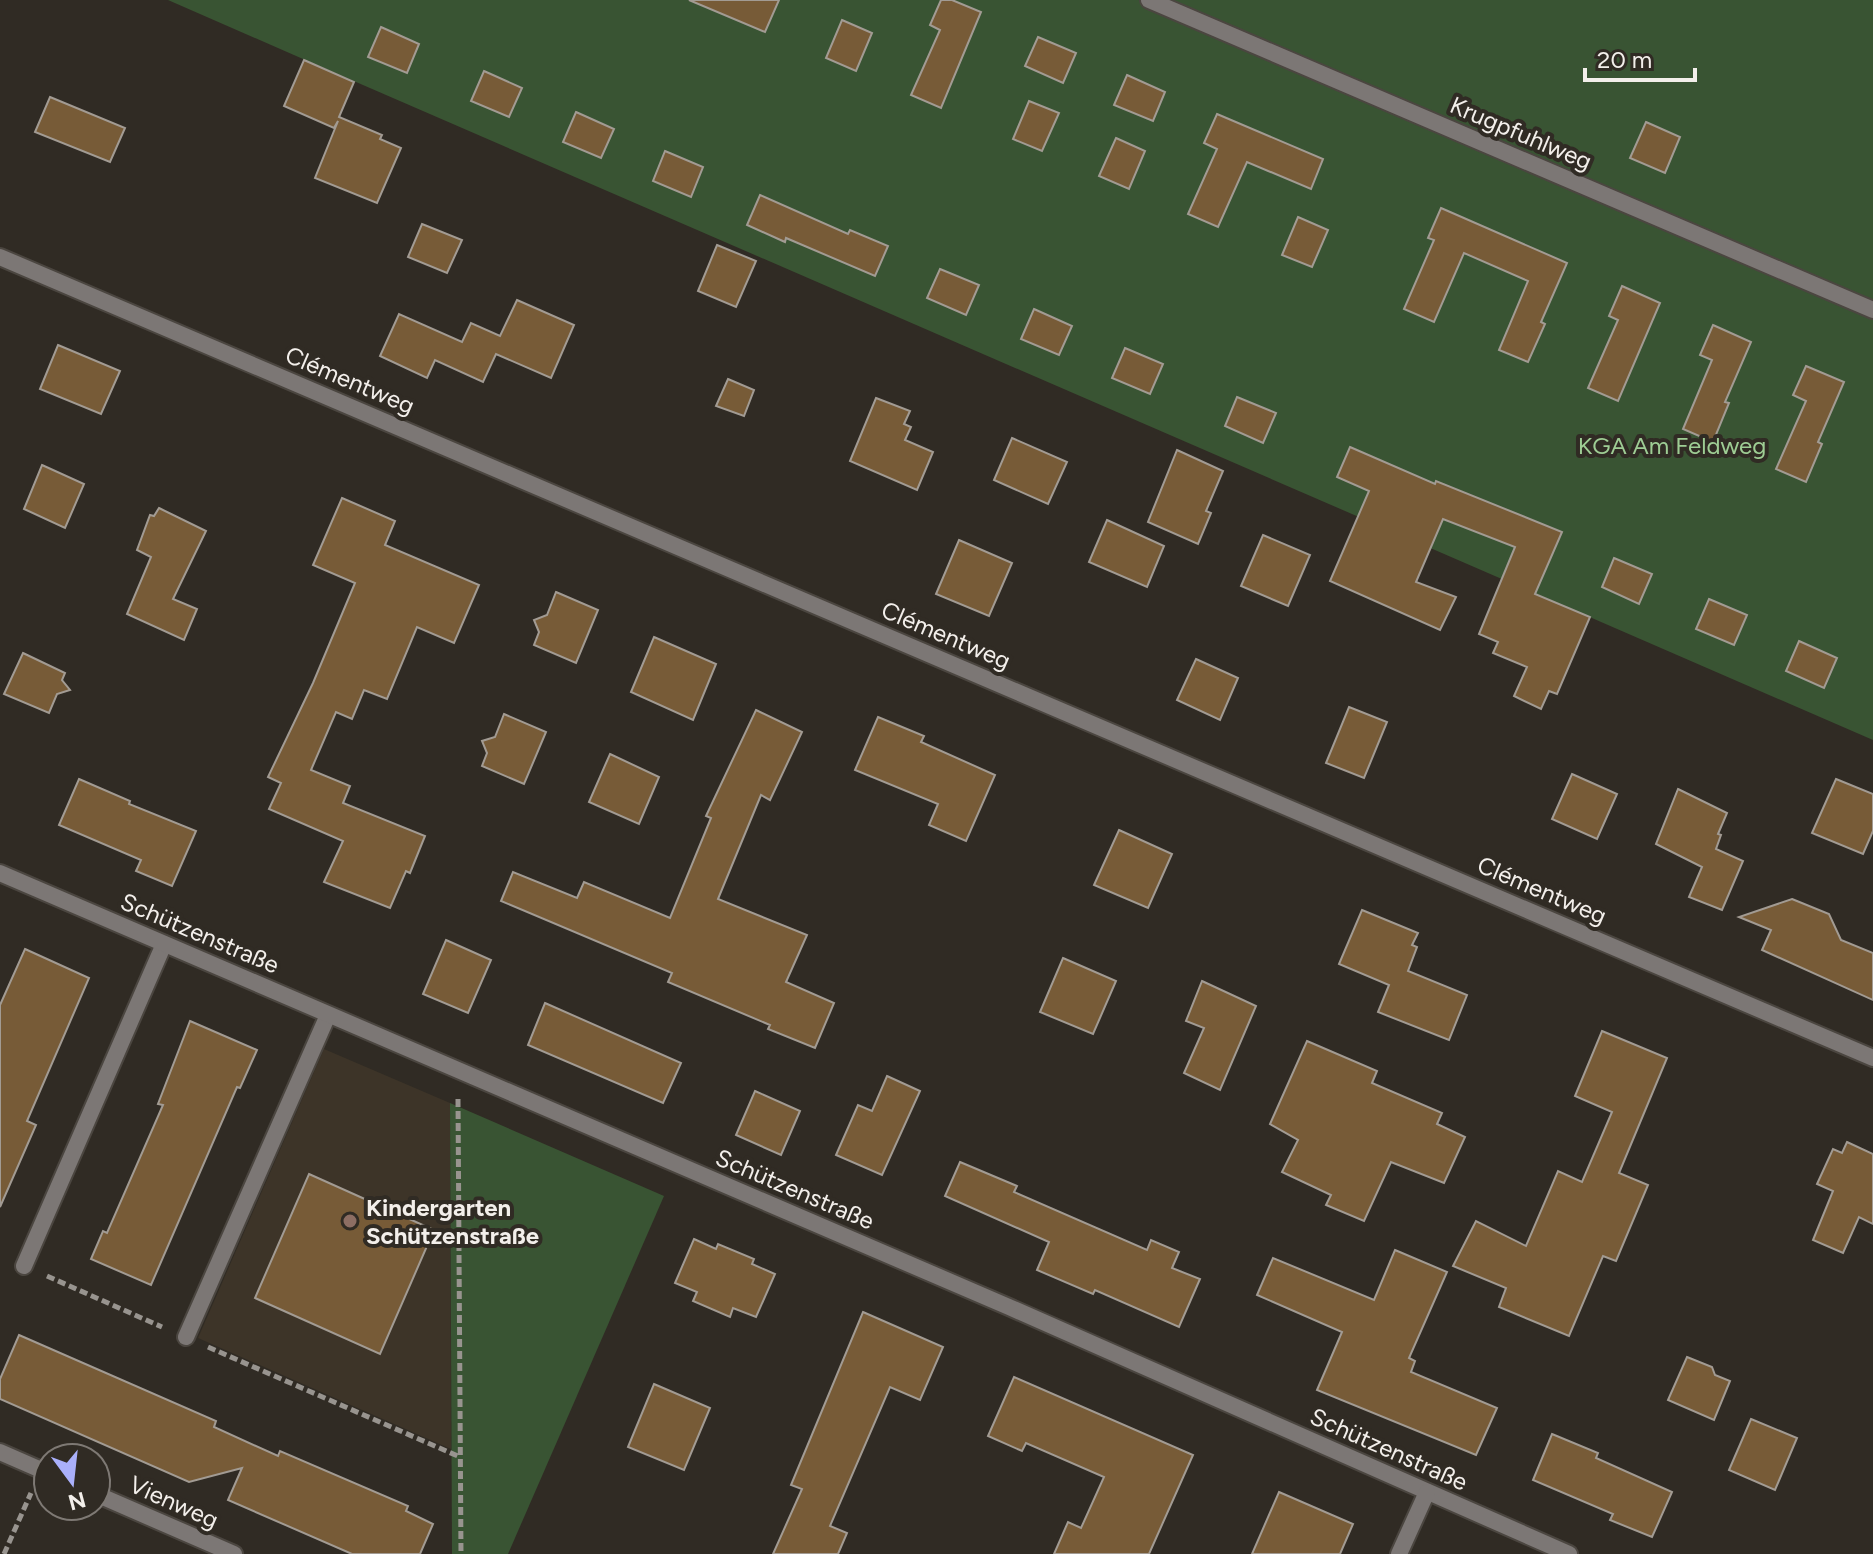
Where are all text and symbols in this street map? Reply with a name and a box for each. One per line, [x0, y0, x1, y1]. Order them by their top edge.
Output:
scale bar [1585, 32, 1695, 82]
text: 20 m [1597, 45, 1652, 74]
street label: Krugpfuhlweg [1446, 90, 1596, 176]
street label: Clémentweg [281, 340, 419, 420]
park label: KGA Am Feldweg [1578, 431, 1766, 460]
street label: Clémentweg [877, 595, 1015, 675]
street label: Clémentweg [1473, 850, 1611, 930]
street label: Schützenstraße [117, 887, 283, 979]
street label: Schützenstraße [712, 1143, 878, 1235]
place label: Kindergarten Schützenstraße [366, 1193, 539, 1250]
marker: Kindergarten Schützenstraße [341, 1212, 359, 1230]
street label: Schützenstraße [1306, 1401, 1472, 1497]
north arrow [32, 1442, 112, 1522]
street label: Vienweg [125, 1470, 223, 1534]
text: N [65, 1486, 89, 1516]

